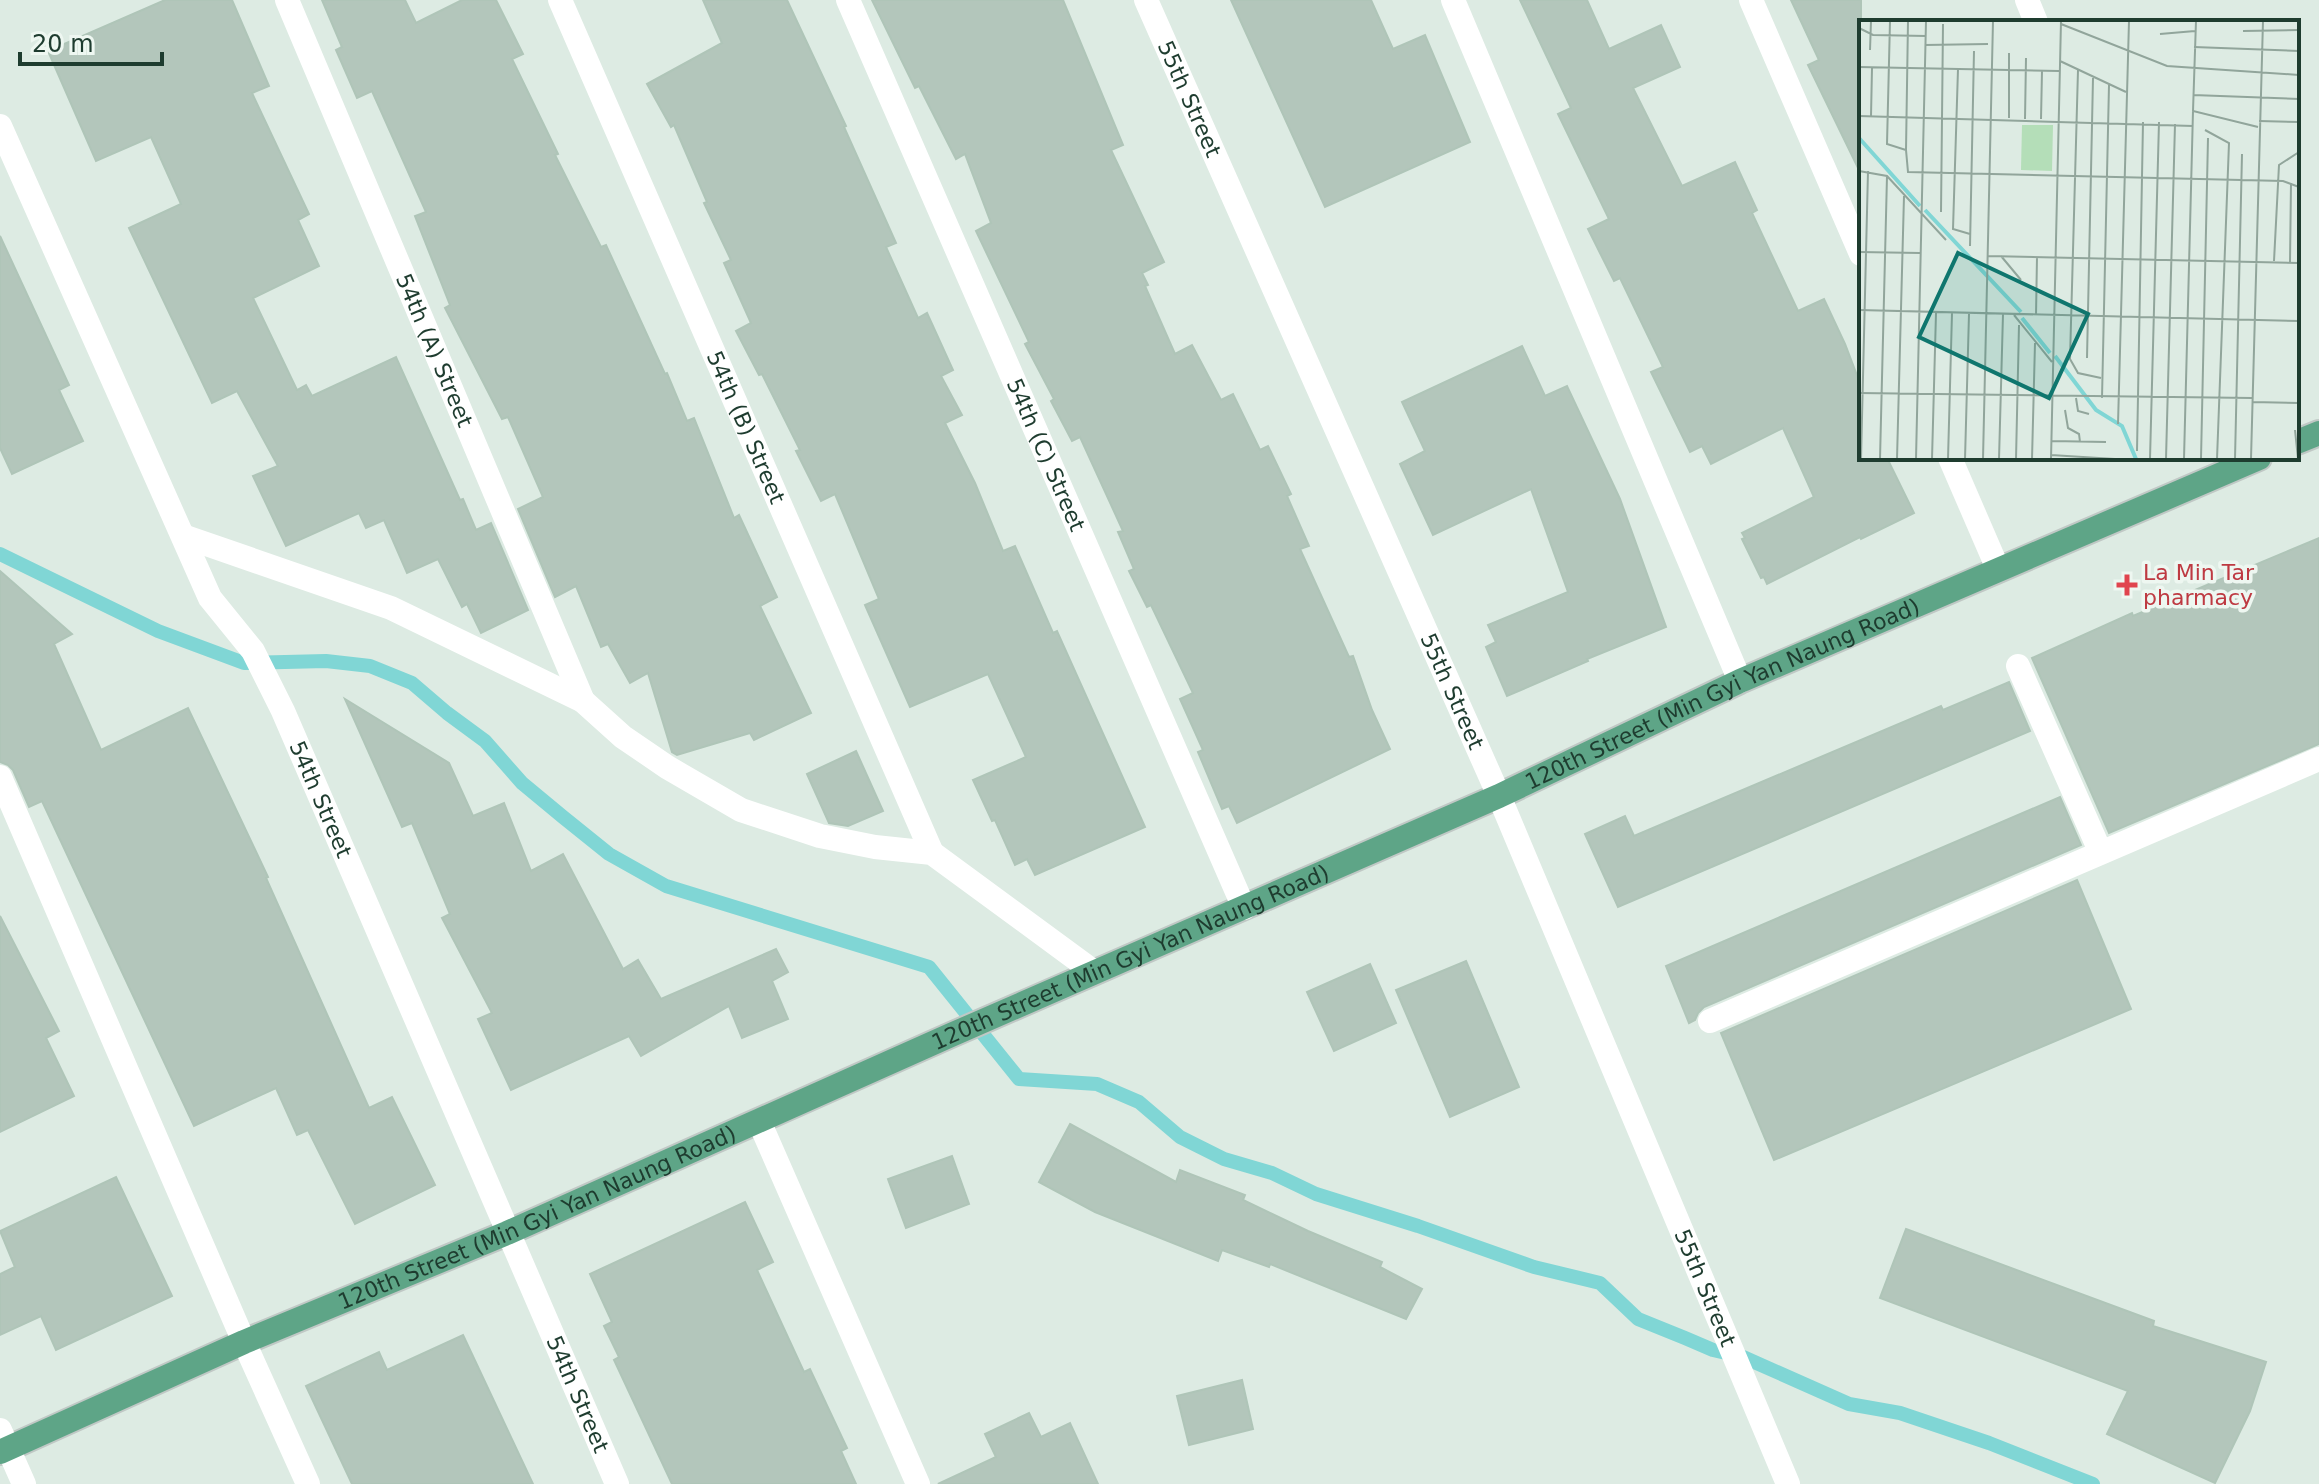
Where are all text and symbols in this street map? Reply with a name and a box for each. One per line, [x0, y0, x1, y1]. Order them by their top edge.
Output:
scale bar [20, 16, 162, 66]
inset map [1859, 20, 2299, 460]
text: 20 m [32, 30, 94, 58]
street label: 55th Street [1153, 37, 1226, 161]
street label: 54th (A) Street [391, 270, 478, 431]
street label: 54th (B) Street [702, 347, 790, 508]
street label: 54th (C) Street [1002, 375, 1090, 535]
place label: La Min Tar pharmacy [2143, 560, 2255, 610]
marker: La Min Tar pharmacy [2118, 576, 2136, 594]
street label: 120th Street (Min Gyi Yan Naung Road) [1521, 593, 1923, 795]
street label: 55th Street [1415, 629, 1489, 754]
street label: 54th Street [284, 737, 357, 862]
street label: 120th Street (Min Gyi Yan Naung Road) [928, 860, 1333, 1055]
street label: 120th Street (Min Gyi Yan Naung Road) [334, 1121, 740, 1315]
street label: 55th Street [1669, 1226, 1741, 1350]
street label: 54th Street [542, 1332, 614, 1457]

